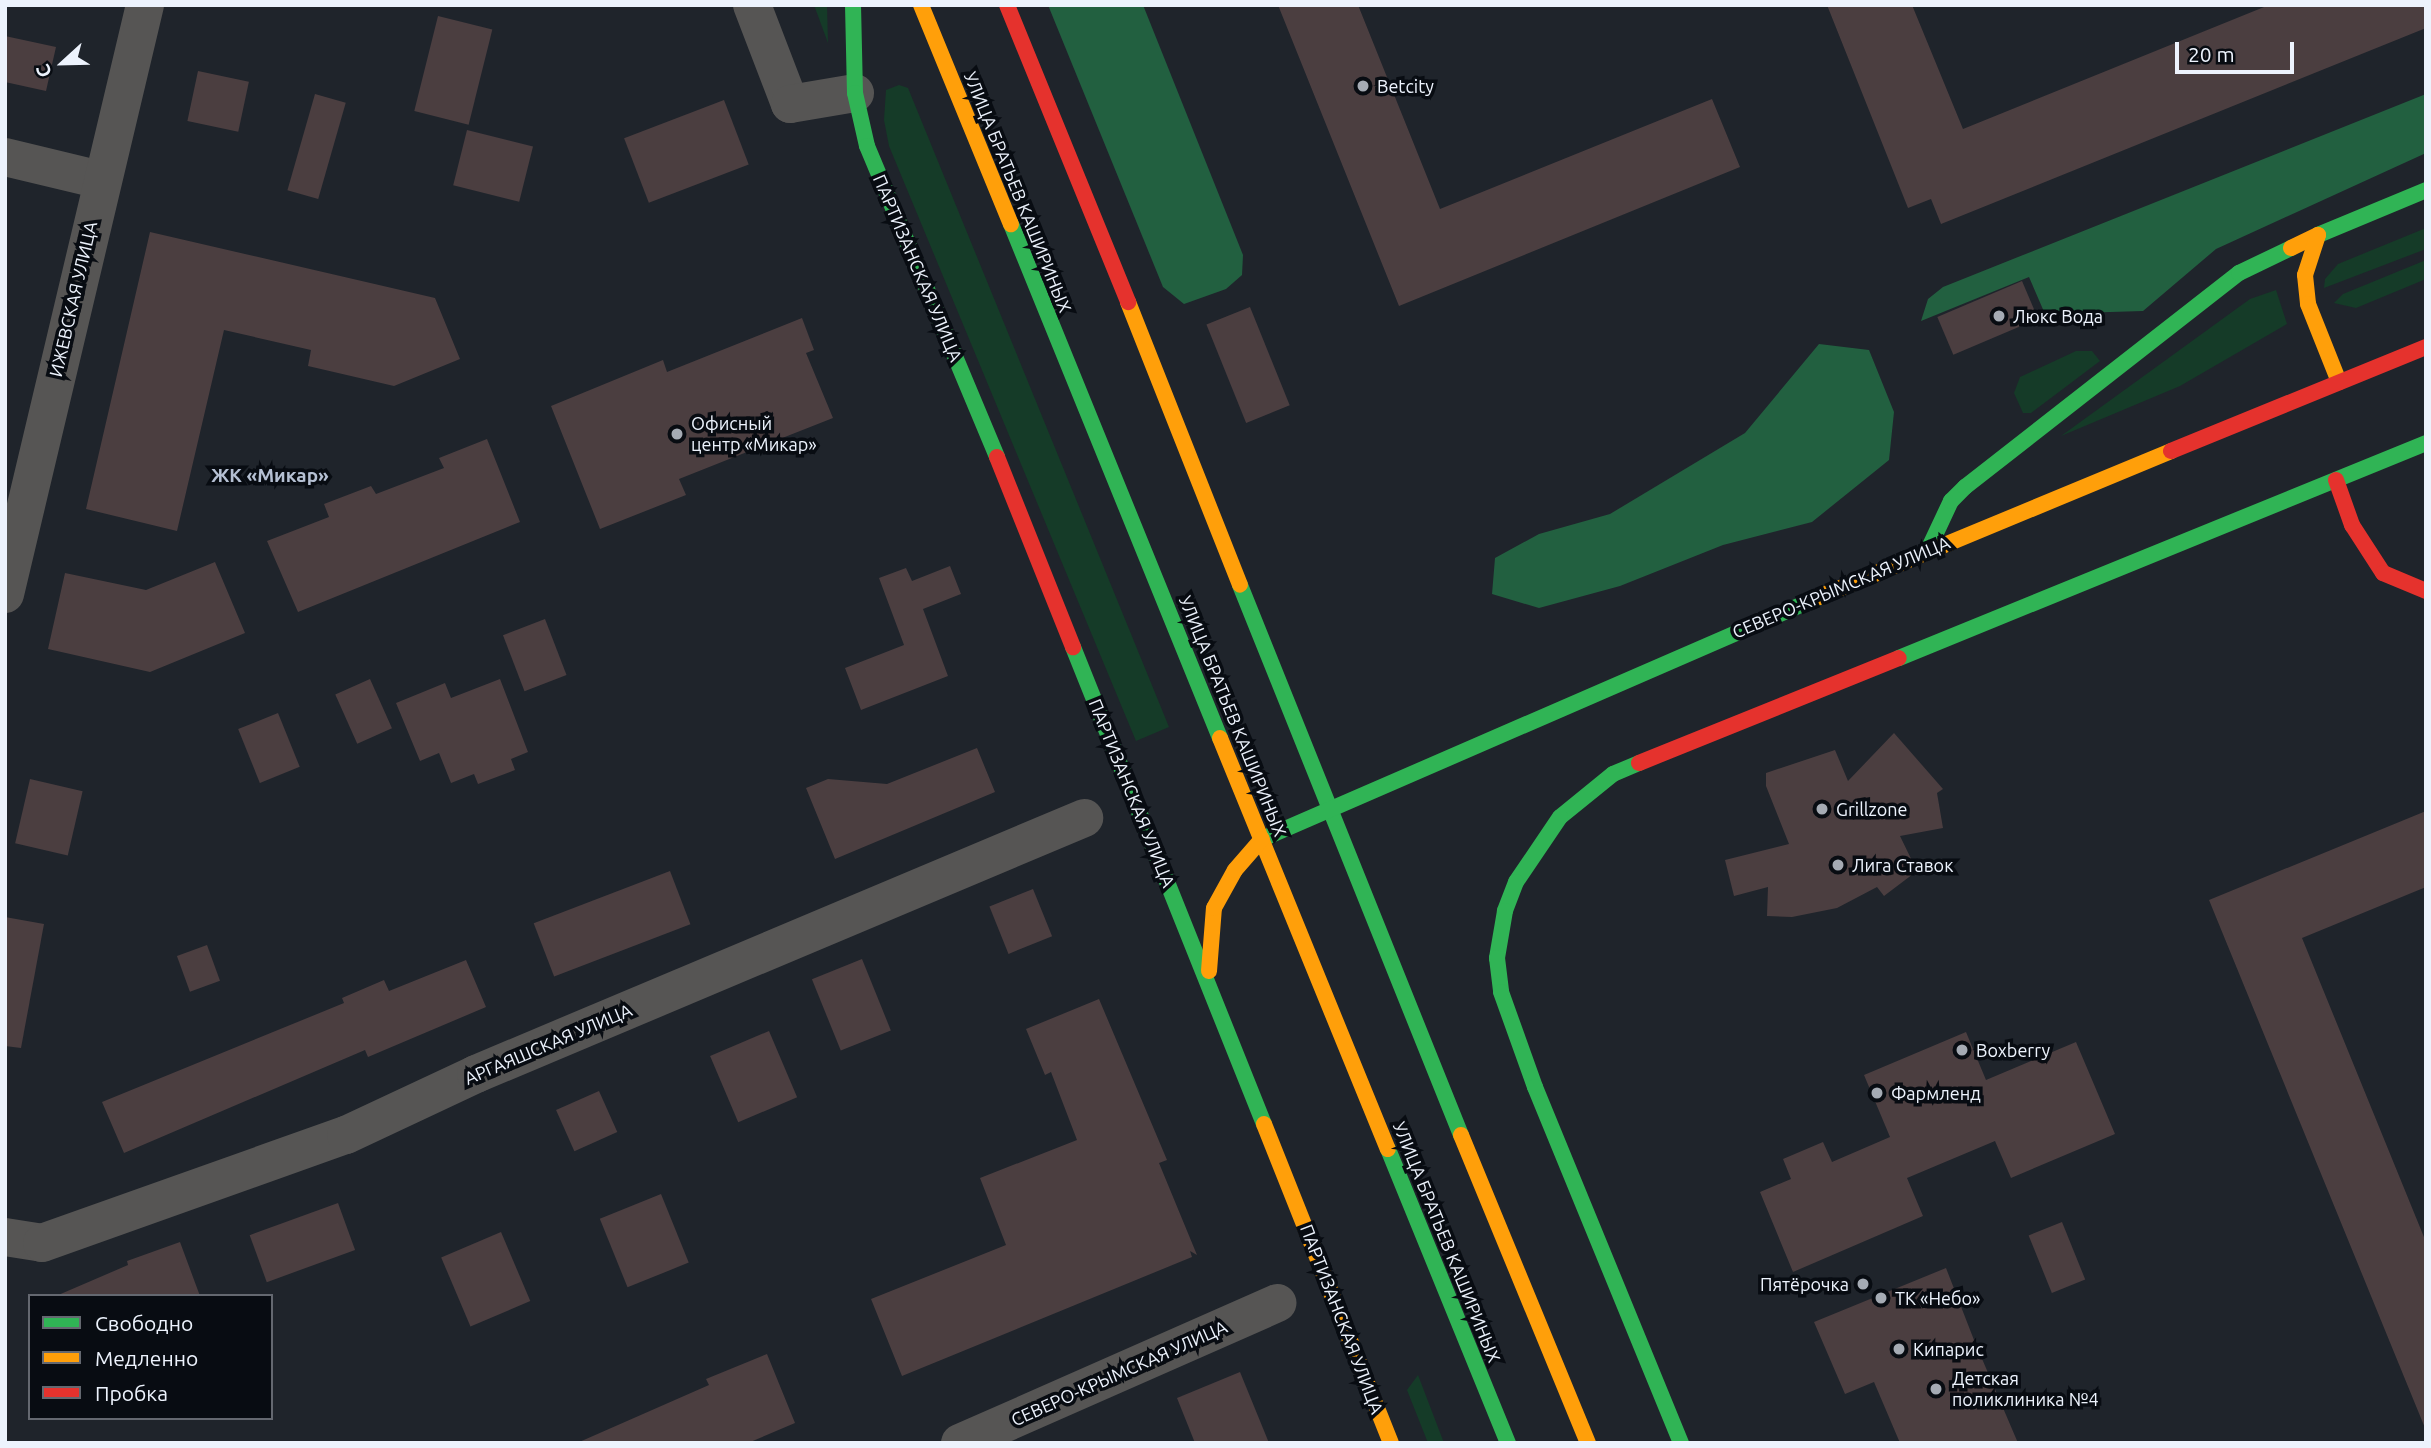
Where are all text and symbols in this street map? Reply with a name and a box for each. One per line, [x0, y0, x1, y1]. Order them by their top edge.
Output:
north arrow [28, 28, 98, 98]
scale bar [2179, 28, 2298, 72]
text: 20 m [2188, 42, 2235, 66]
text: С [31, 61, 56, 81]
street label: УЛИЦА БРАТЬЕВ КАШИРИНЫХ [960, 68, 1076, 316]
place label: Betcity [1377, 75, 1434, 97]
marker: Betcity [1355, 78, 1371, 94]
street label: ПАРТИЗАНСКАЯ УЛИЦА [869, 171, 967, 365]
street label: ИЖЕВСКАЯ УЛИЦА [45, 219, 101, 379]
place label: Люкс Вода [2013, 305, 2103, 327]
marker: Люкс Вода [1991, 308, 2007, 324]
place label: Офисный центр «Микар» [691, 413, 817, 456]
marker: Офисный центр «Микар» [669, 426, 685, 442]
district label: ЖК «Микар» [211, 465, 329, 487]
street label: СЕВЕРО-КРЫМСКАЯ УЛИЦА [1729, 531, 1953, 643]
street label: УЛИЦА БРАТЬЕВ КАШИРИНЫХ [1175, 592, 1291, 840]
street label: ПАРТИЗАНСКАЯ УЛИЦА [1084, 696, 1180, 890]
place label: Grillzone [1836, 798, 1907, 820]
marker: Grillzone [1814, 801, 1830, 817]
place label: Лига Ставок [1852, 854, 1953, 876]
marker: Лига Ставок [1830, 857, 1846, 873]
street label: АРГАЯШСКАЯ УЛИЦА [461, 999, 635, 1089]
place label: Boxberry [1976, 1039, 2050, 1061]
marker: Boxberry [1954, 1042, 1970, 1058]
place label: Фармленд [1891, 1082, 1981, 1104]
marker: Фармленд [1869, 1085, 1885, 1101]
street label: УЛИЦА БРАТЬЕВ КАШИРИНЫХ [1389, 1118, 1505, 1366]
street label: ПАРТИЗАНСКАЯ УЛИЦА [1296, 1221, 1388, 1417]
place label: Пятёрочка [1760, 1273, 1849, 1295]
marker: Пятёрочка [1855, 1276, 1871, 1292]
place label: ТК «Небо» [1895, 1287, 1981, 1309]
marker: ТК «Небо» [1873, 1290, 1889, 1306]
legend [28, 1294, 273, 1420]
text: Свободно [95, 1311, 193, 1335]
street label: СЕВЕРО-КРЫМСКАЯ УЛИЦА [1008, 1315, 1230, 1431]
place label: Кипарис [1913, 1338, 1984, 1360]
marker: Кипарис [1891, 1341, 1907, 1357]
text: Медленно [95, 1346, 198, 1370]
place label: Детская поликлиника №4 [1952, 1368, 2099, 1410]
marker: Детская поликлиника №4 [1926, 1379, 1946, 1399]
text: Пробка [95, 1381, 168, 1405]

